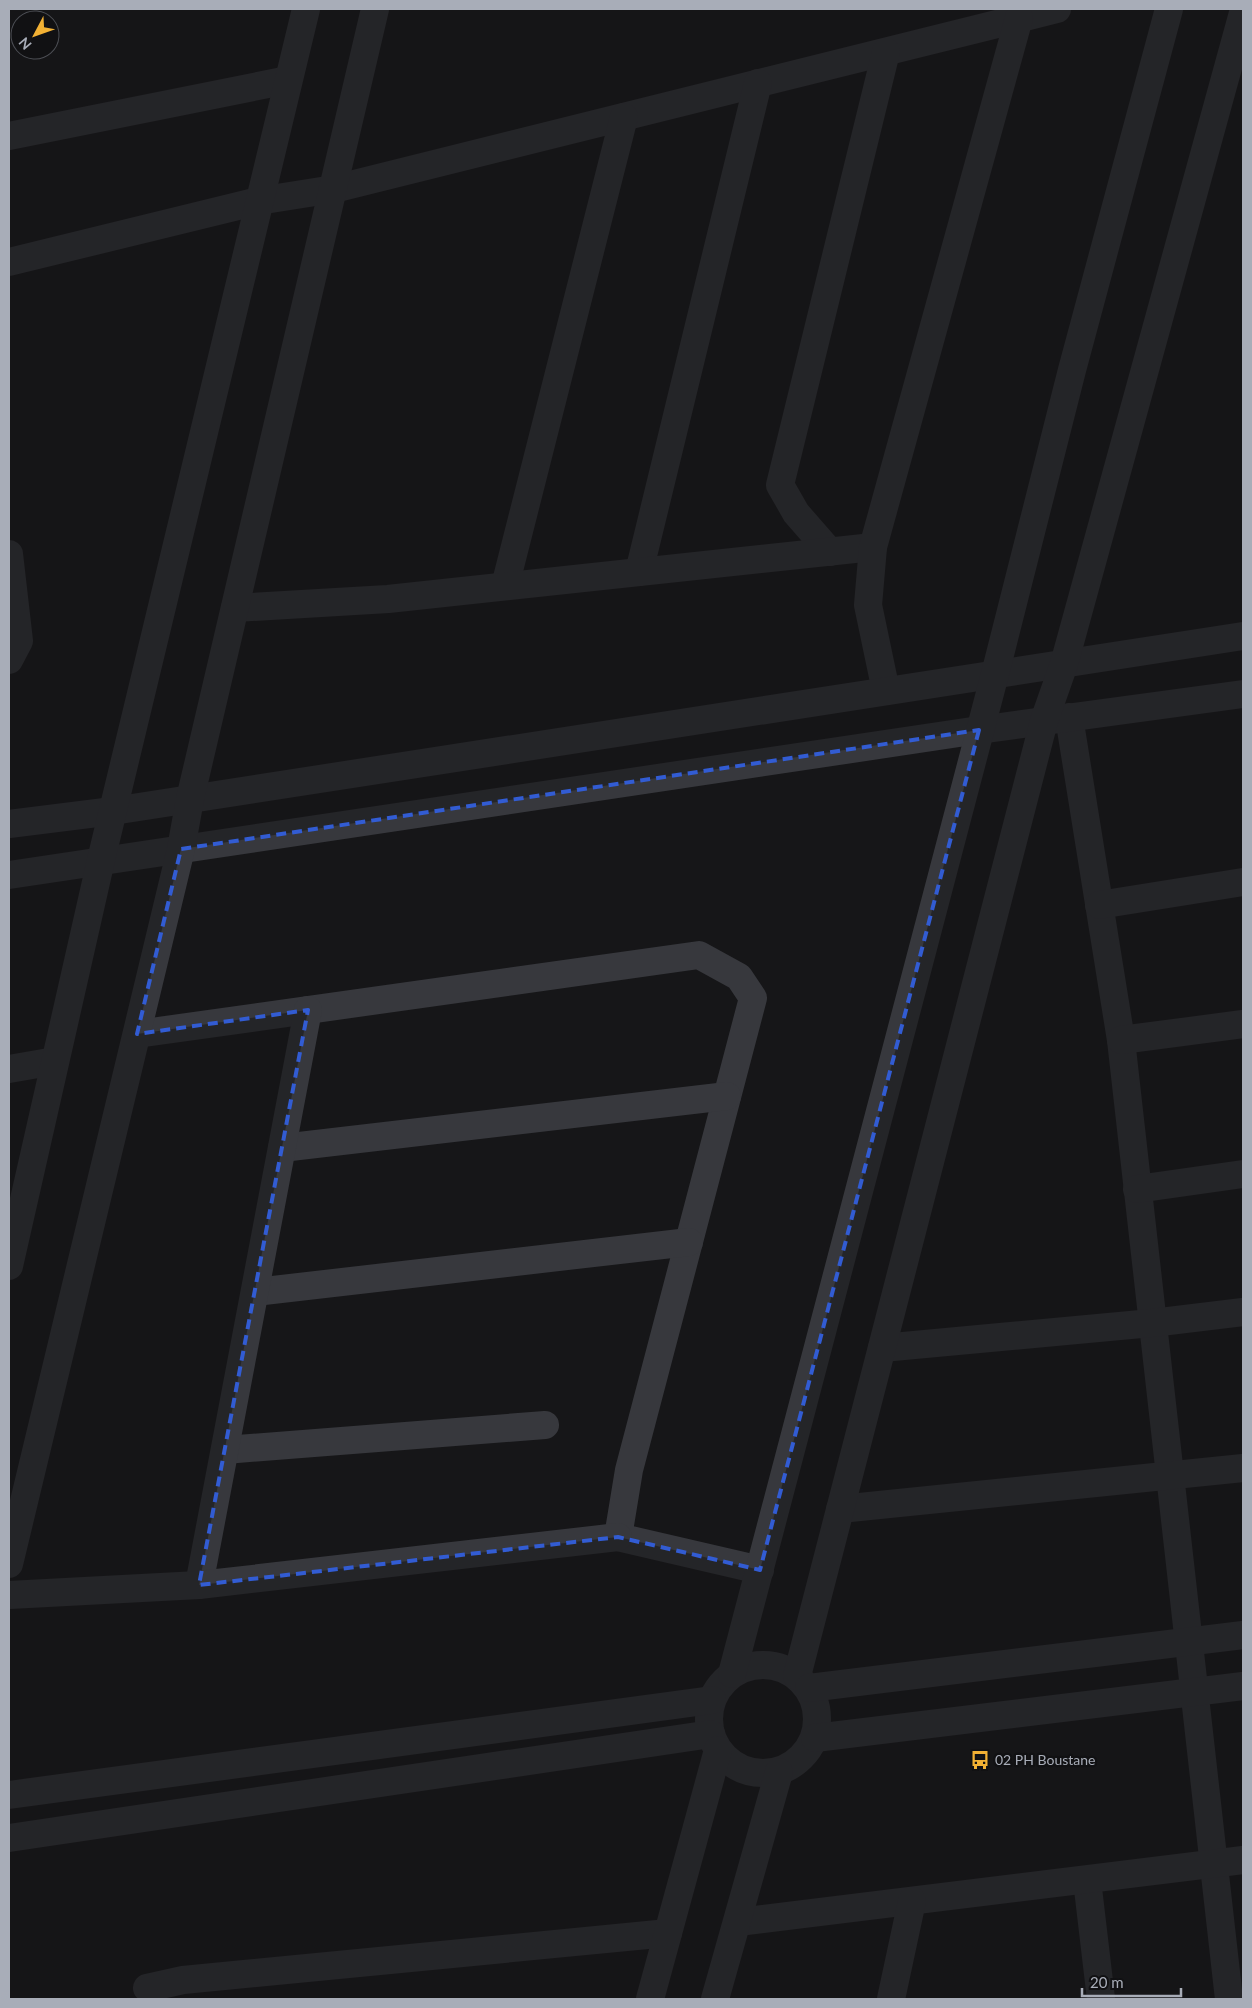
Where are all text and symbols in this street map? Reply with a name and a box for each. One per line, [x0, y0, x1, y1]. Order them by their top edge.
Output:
north arrow [10, 10, 60, 60]
text: N [15, 34, 35, 54]
bus stop icon: 02 PH Boustane [969, 1749, 991, 1771]
place label: 02 PH Boustane [995, 1751, 1095, 1768]
scale bar [1082, 1966, 1181, 1998]
text: 20 m [1090, 1973, 1124, 1991]

